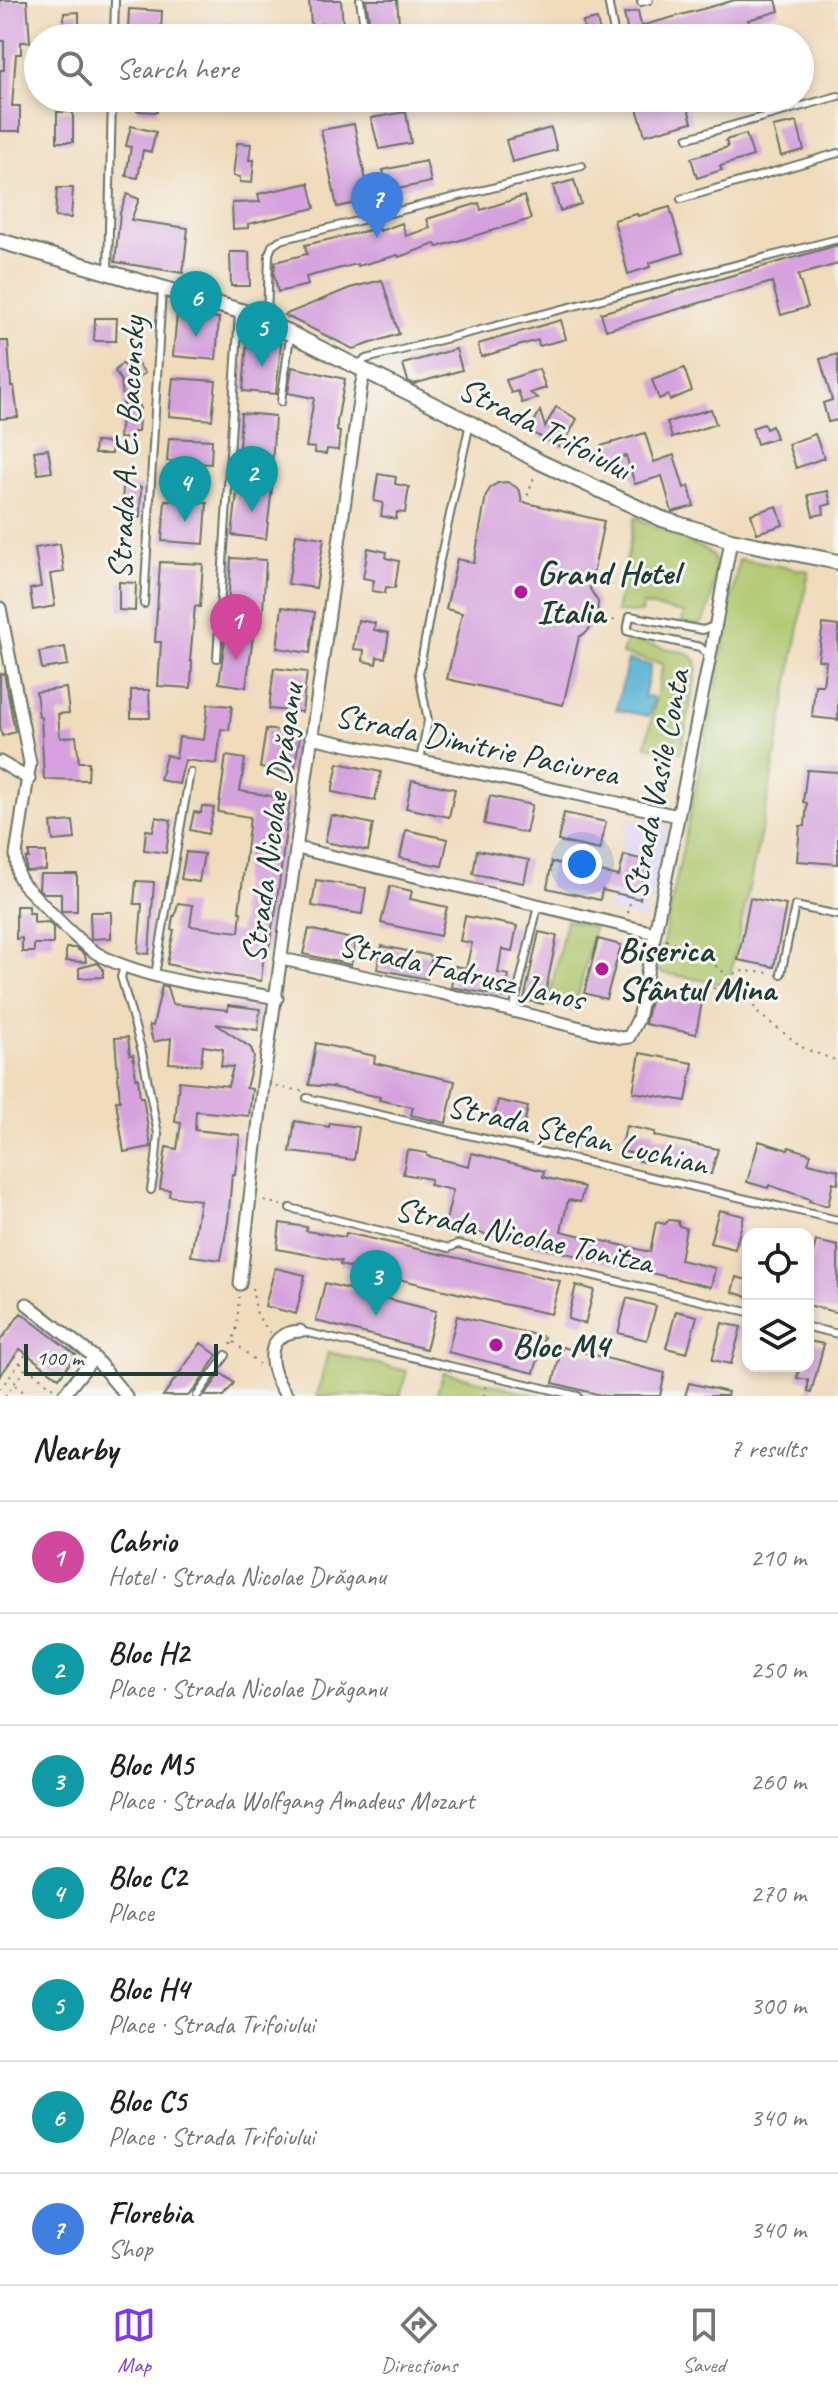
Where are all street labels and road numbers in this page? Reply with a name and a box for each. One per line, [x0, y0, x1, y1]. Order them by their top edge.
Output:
street label: Strada A. E. Baconsky [98, 313, 154, 581]
street label: Strada Trifoiului [452, 366, 642, 491]
street label: Strada Vasile Conta [613, 664, 700, 902]
street label: Strada Nicolae Drăganu [231, 678, 313, 966]
street label: Strada Dimitrie Paciurea [331, 693, 625, 796]
street label: Strada Fadrusz Janos [335, 922, 592, 1021]
street label: Strada Ștefan Luchian [443, 1083, 714, 1185]
street label: Strada Nicolae Tonitza [391, 1187, 660, 1284]

